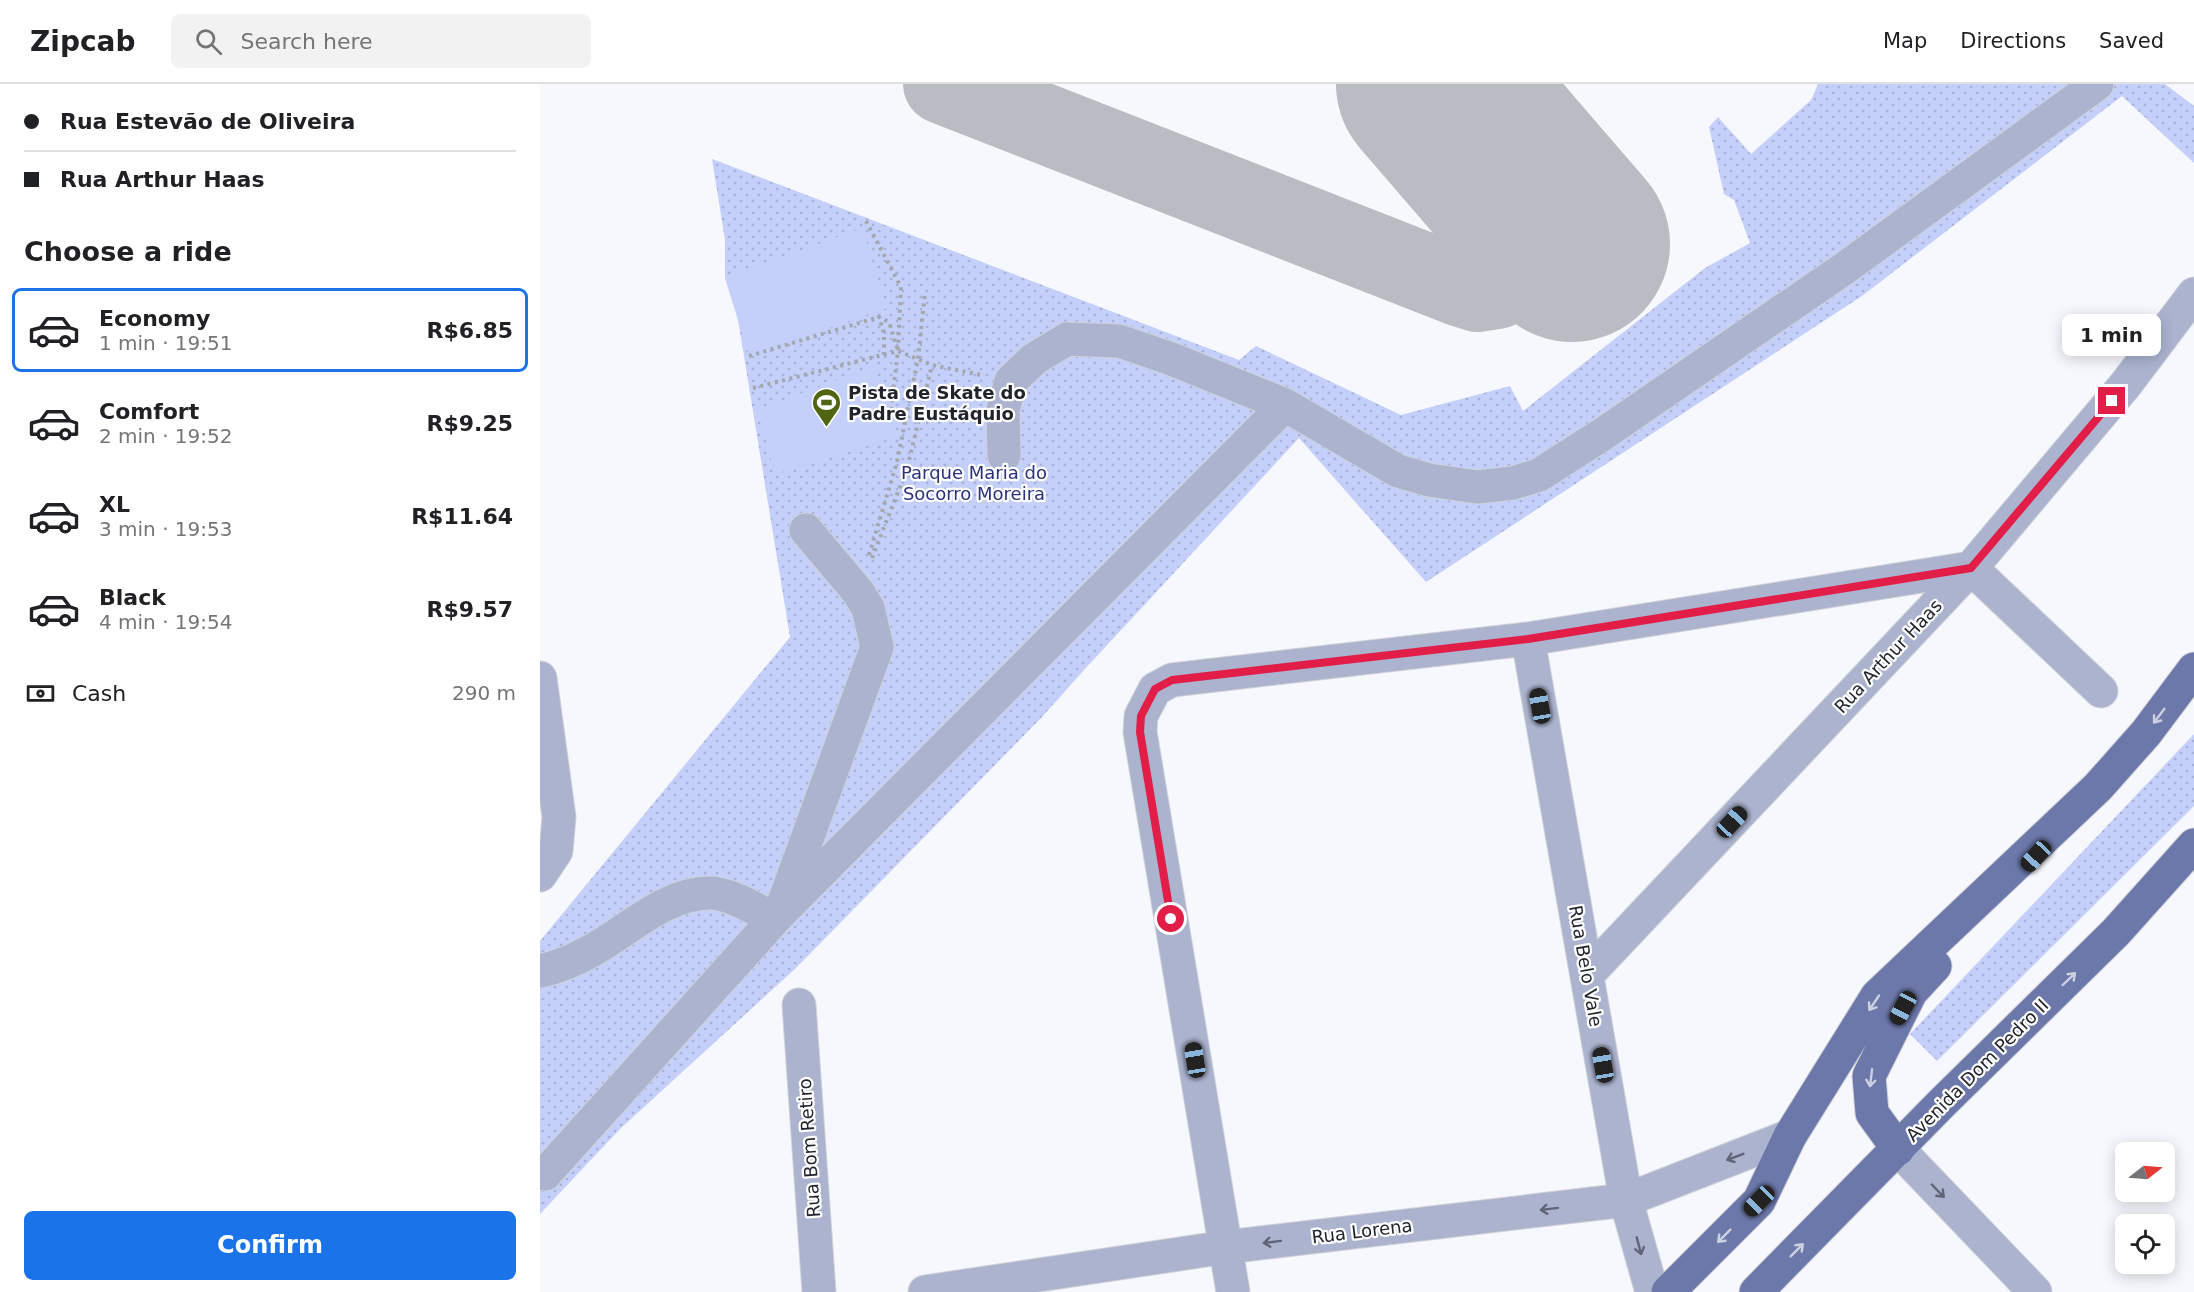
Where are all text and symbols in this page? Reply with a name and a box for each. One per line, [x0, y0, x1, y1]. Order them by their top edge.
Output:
search box [171, 14, 591, 68]
text: Zipcab [30, 25, 135, 58]
icon: search [192, 25, 225, 58]
text: Search here [240, 29, 373, 54]
text: Map [1883, 29, 1927, 53]
text: Directions [1960, 29, 2066, 53]
text: Saved [2099, 29, 2164, 53]
text: Rua Estevão de Oliveira [60, 109, 355, 134]
text: Rua Arthur Haas [60, 167, 265, 192]
text: Choose a ride [24, 236, 232, 267]
icon: car [27, 303, 81, 357]
text: Economy [99, 306, 210, 331]
callout: 1 min [2062, 314, 2162, 356]
text: R$6.85 [426, 318, 513, 343]
text: 1 min [2080, 323, 2143, 347]
text: 1 min · 19:51 [99, 331, 233, 355]
place label: Pista de Skate do Padre Eustáquio [848, 382, 1026, 424]
sports icon: Pista de Skate do Padre Eustáquio [811, 386, 843, 428]
route end [2098, 387, 2125, 414]
icon: car [27, 396, 81, 450]
text: Comfort [99, 399, 199, 424]
text: R$9.25 [426, 411, 513, 436]
text: 2 min · 19:52 [99, 424, 233, 448]
park label: Parque Maria do Socorro Moreira [901, 462, 1047, 504]
icon: car [27, 489, 81, 543]
text: XL [99, 492, 130, 517]
text: R$11.64 [411, 504, 513, 529]
text: 3 min · 19:53 [99, 517, 233, 541]
icon: car [27, 582, 81, 636]
text: Black [99, 585, 166, 610]
street label: Rua Arthur Haas [1830, 595, 1946, 717]
text: R$9.57 [426, 597, 513, 622]
text: 4 min · 19:54 [99, 610, 233, 634]
icon: cash [24, 677, 57, 710]
text: Cash [72, 681, 126, 706]
text: 290 m [452, 681, 516, 705]
car [1528, 687, 1552, 725]
one-way arrow [2153, 708, 2165, 724]
car [1713, 803, 1751, 841]
car [2017, 837, 2055, 875]
street label: Rua Belo Vale [1565, 904, 1607, 1028]
route start [1157, 905, 1184, 932]
one-way arrow [2061, 971, 2076, 986]
car [1887, 988, 1919, 1028]
one-way arrow [1867, 994, 1880, 1011]
street label: Avenida Dom Pedro II [1901, 994, 2053, 1146]
car [1183, 1041, 1207, 1079]
car [1591, 1046, 1615, 1084]
one-way arrow [1865, 1068, 1876, 1087]
street label: Rua Bom Retiro [794, 1078, 824, 1218]
north arrow [2115, 1142, 2175, 1202]
map controls [2115, 1142, 2175, 1274]
one-way arrow [1726, 1153, 1745, 1164]
car [1740, 1182, 1778, 1220]
one-way arrow [1931, 1184, 1945, 1199]
one-way arrow [1539, 1204, 1559, 1215]
button: Confirm [24, 1211, 516, 1280]
street label: Rua Lorena [1311, 1214, 1413, 1248]
button: locate [2115, 1214, 2175, 1274]
one-way arrow [1716, 1229, 1731, 1243]
one-way arrow [1634, 1236, 1645, 1255]
one-way arrow [1262, 1237, 1282, 1248]
one-way arrow [1790, 1243, 1805, 1258]

